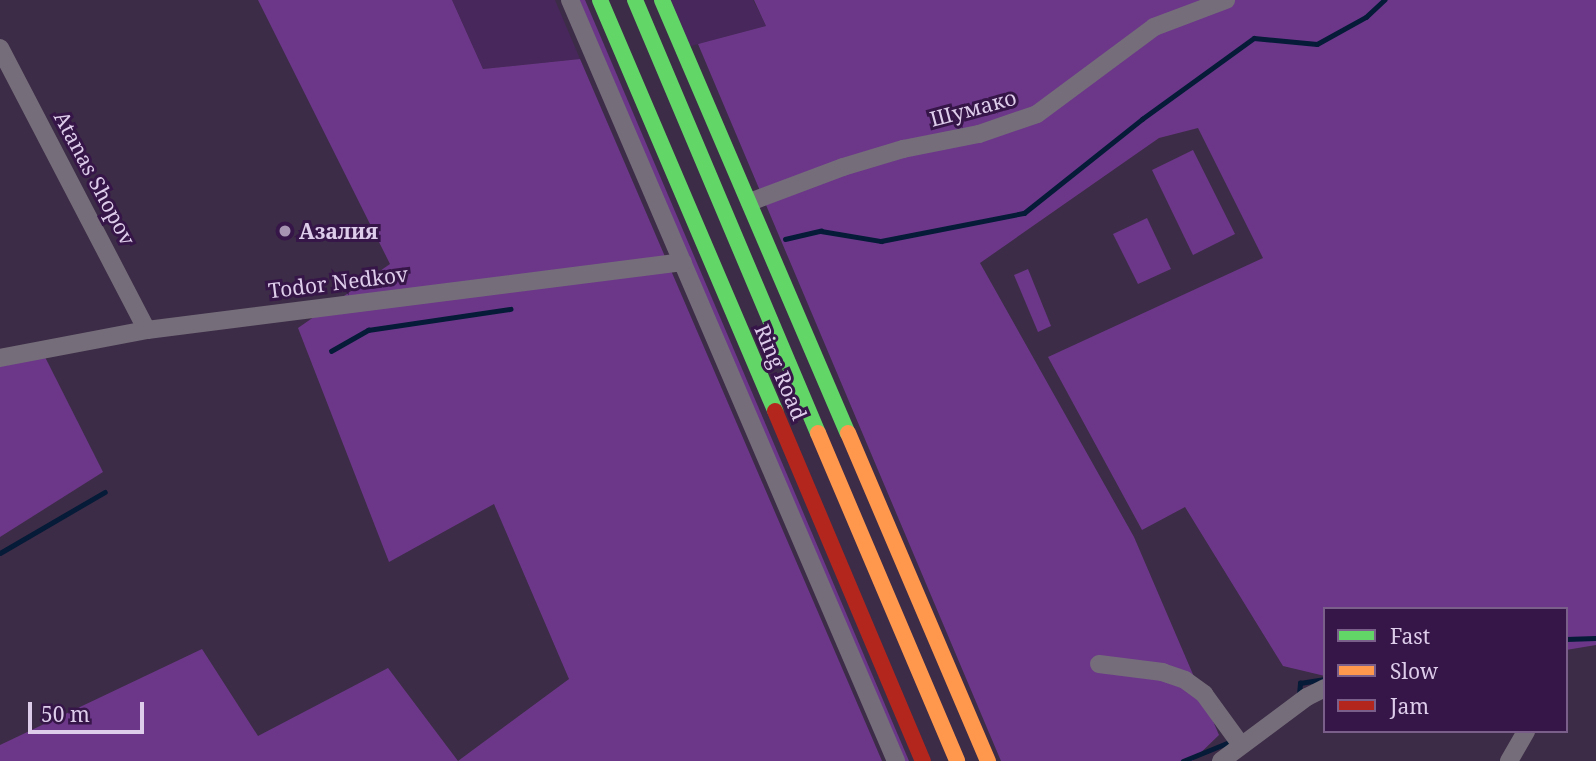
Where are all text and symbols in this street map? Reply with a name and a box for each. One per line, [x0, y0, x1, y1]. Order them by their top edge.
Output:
street label: Шумако [927, 84, 1019, 132]
street label: Atanas Shopov [49, 107, 141, 249]
place label: Азалия [299, 218, 378, 244]
marker: Азалия [277, 223, 293, 239]
street label: Todor Nedkov [267, 261, 409, 303]
street label: Ring Road [750, 320, 812, 424]
legend [1323, 607, 1568, 733]
text: Fast [1390, 622, 1430, 650]
text: Slow [1390, 657, 1438, 685]
scale bar [32, 688, 147, 732]
text: Jam [1390, 692, 1429, 720]
text: 50 m [41, 700, 90, 728]

